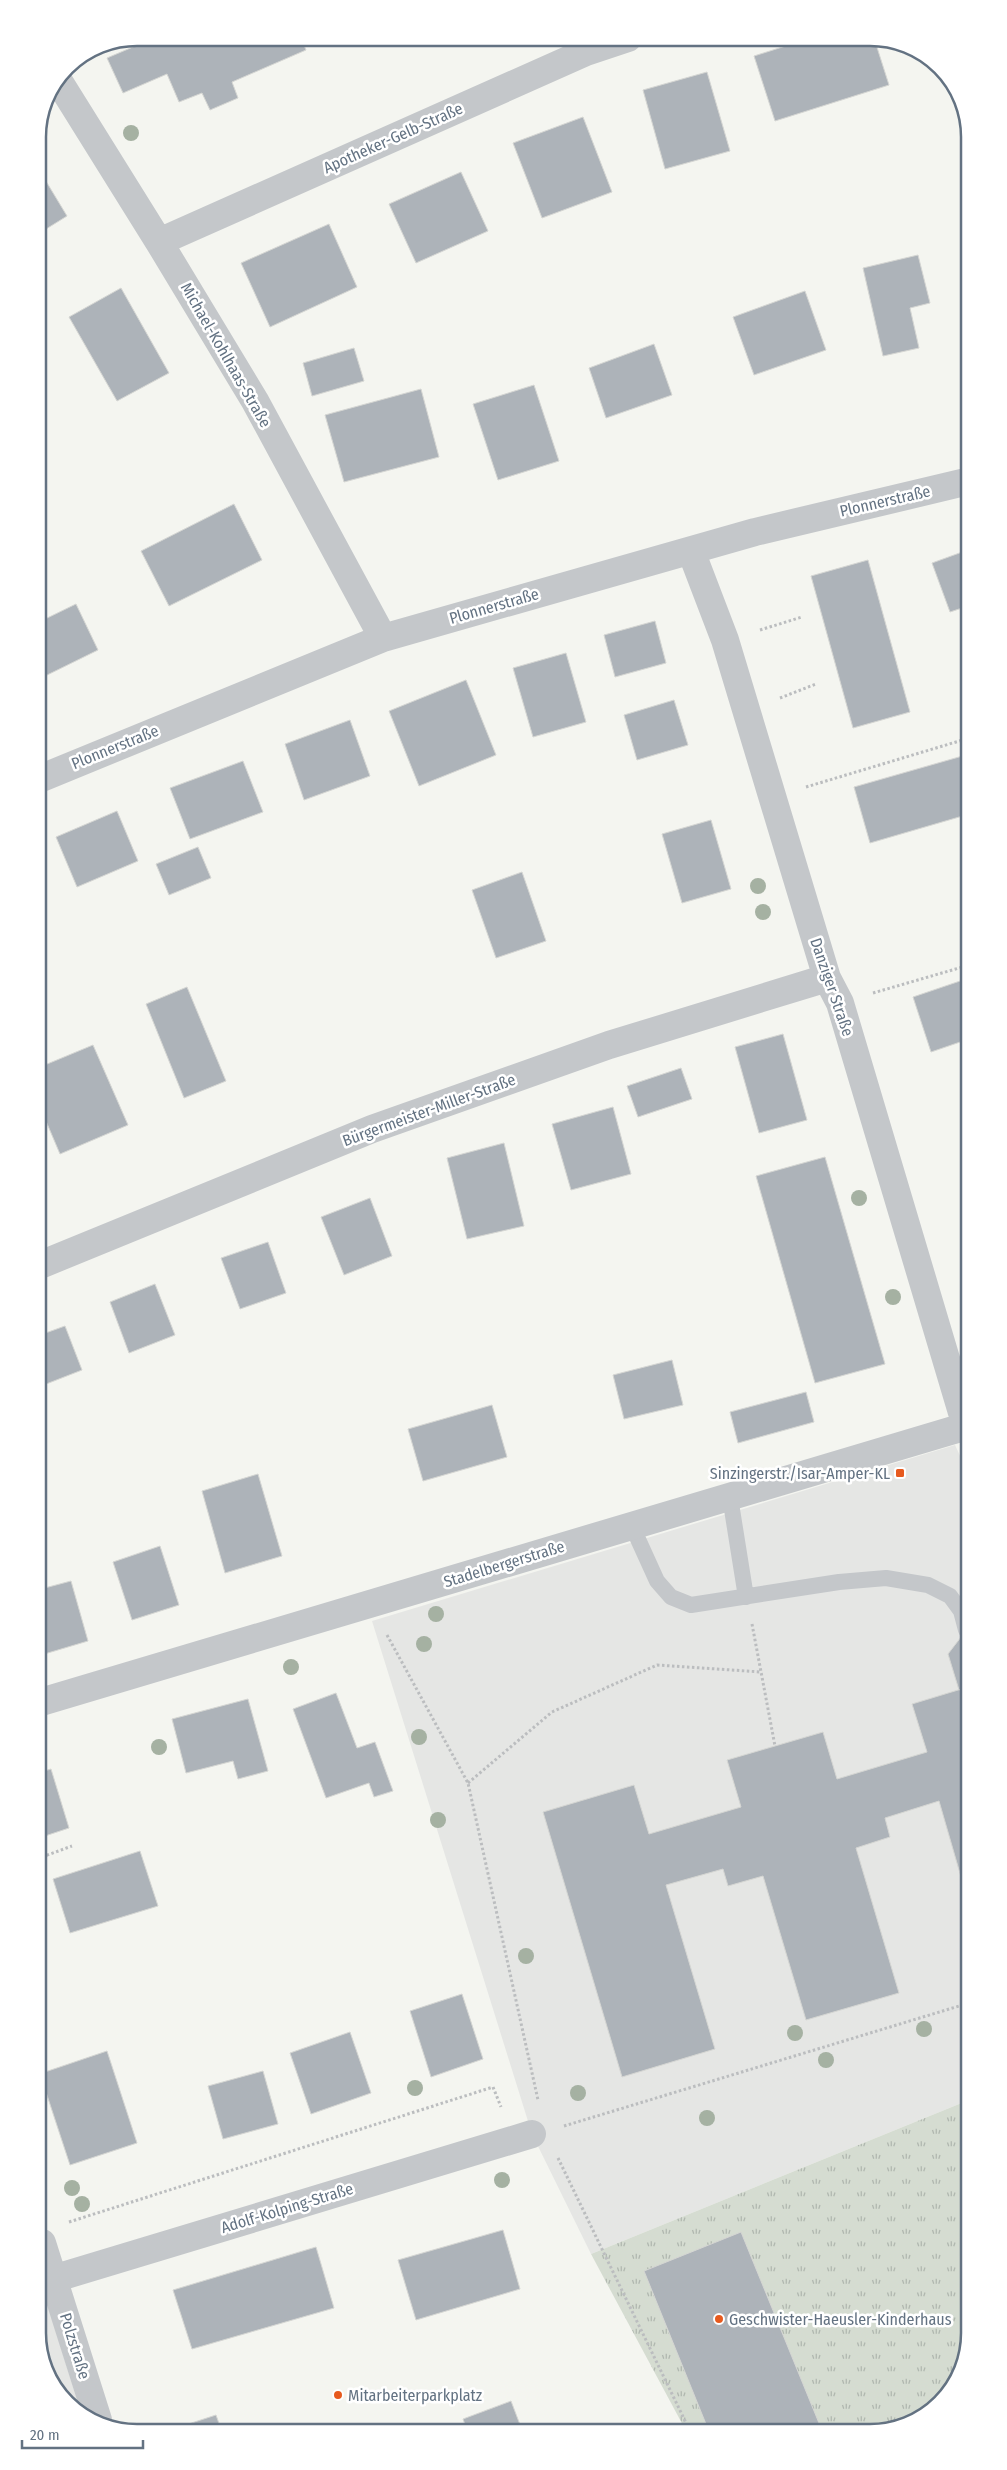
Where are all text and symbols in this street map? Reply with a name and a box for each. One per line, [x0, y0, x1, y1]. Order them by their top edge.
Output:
street label: Apotheker-Gelb-Straße [320, 99, 466, 177]
street label: Michael-Kohlhaas-Straße [177, 279, 275, 431]
street label: Plonnerstraße [838, 481, 932, 521]
street label: Plonnerstraße [447, 584, 541, 628]
street label: Plonnerstraße [69, 721, 161, 773]
street label: Danziger Straße [806, 935, 858, 1039]
street label: Bürgermeister-Miller-Straße [340, 1070, 518, 1150]
place label: Sinzingerstr./Isar-Amper-KL [710, 1464, 890, 1483]
marker: Sinzingerstr./Isar-Amper-KL [894, 1467, 906, 1479]
street label: Stadelbergerstraße [441, 1537, 567, 1591]
street label: Adolf-Kolping-Straße [219, 2179, 355, 2237]
place label: Geschwister-Haeusler-Kinderhaus [729, 2310, 952, 2329]
street label: Polzstraße [56, 2311, 94, 2382]
marker: Geschwister-Haeusler-Kinderhaus [713, 2313, 725, 2325]
place label: Mitarbeiterparkplatz [348, 2386, 482, 2405]
marker: Mitarbeiterparkplatz [332, 2389, 344, 2401]
scale bar [22, 2418, 144, 2450]
text: 20 m [30, 2426, 60, 2444]

